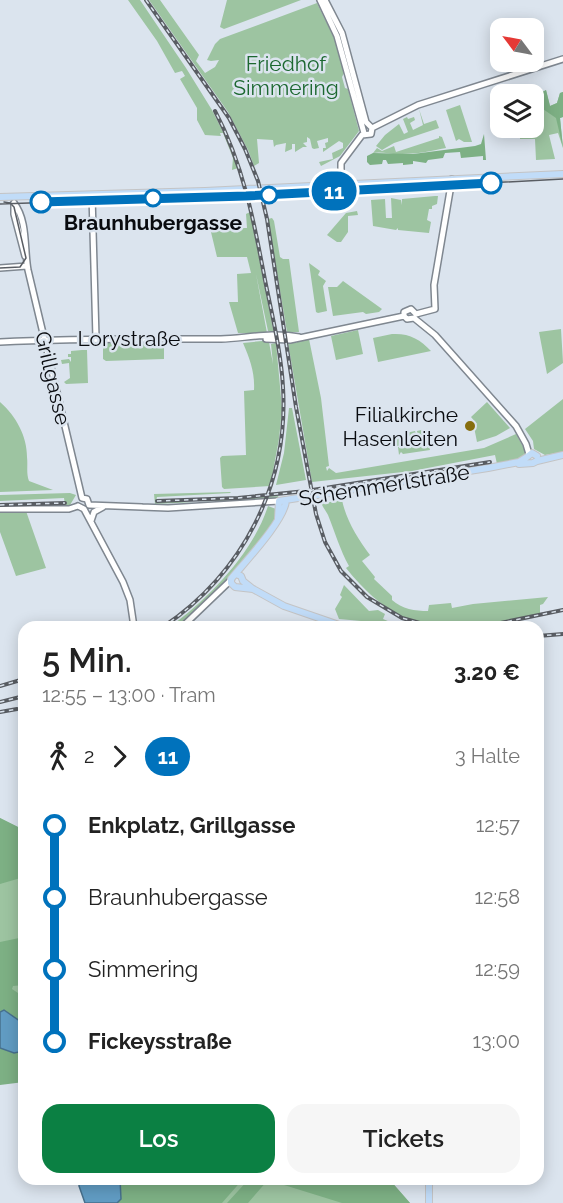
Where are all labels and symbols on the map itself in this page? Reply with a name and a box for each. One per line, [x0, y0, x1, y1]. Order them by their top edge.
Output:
north arrow [490, 18, 544, 72]
park label: Friedhof Simmering [233, 51, 339, 100]
line badge: 11 [307, 172, 361, 210]
unlabelled marker [480, 172, 502, 194]
unlabelled marker [260, 186, 278, 204]
marker: Braunhubergasse [144, 189, 162, 207]
unlabelled marker [30, 191, 52, 213]
place label: Braunhubergasse [64, 210, 243, 235]
street label: Lorystraße [78, 326, 180, 351]
street label: Grillgasse [30, 329, 76, 427]
place label: Filialkirche Hasenleiten [342, 402, 458, 451]
marker: Filialkirche Hasenleiten [463, 419, 477, 433]
street label: Schemmerlstraße [297, 459, 471, 511]

